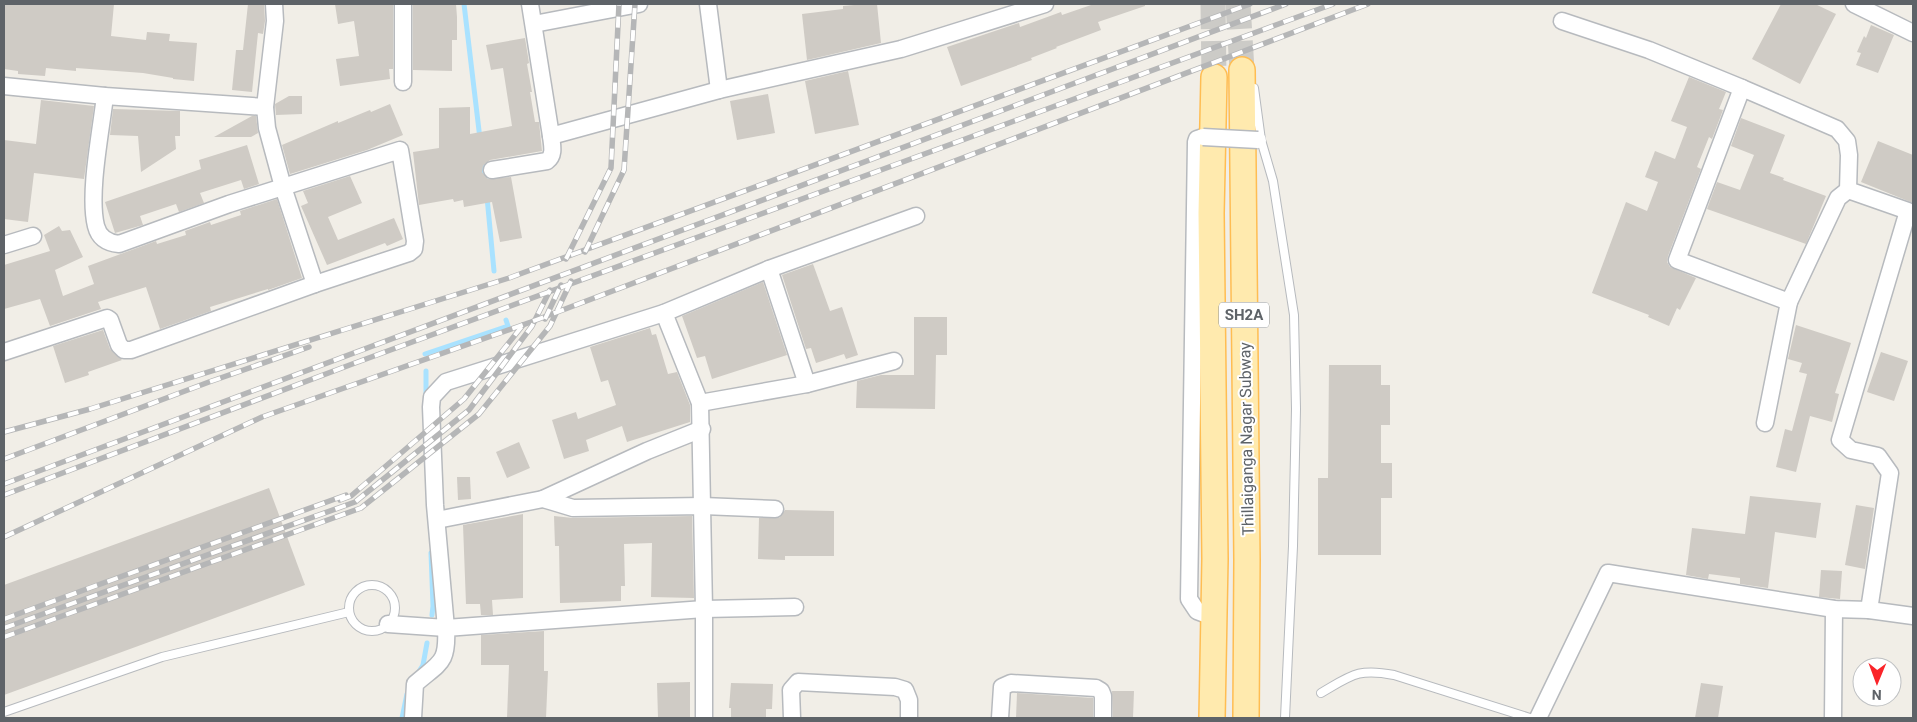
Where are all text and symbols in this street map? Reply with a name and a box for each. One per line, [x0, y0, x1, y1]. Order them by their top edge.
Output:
road number: SH2A [1219, 302, 1269, 328]
street label: Thillaiganga Nagar Subway [1235, 342, 1258, 536]
north arrow [1852, 657, 1902, 707]
text: N [1872, 687, 1882, 703]

